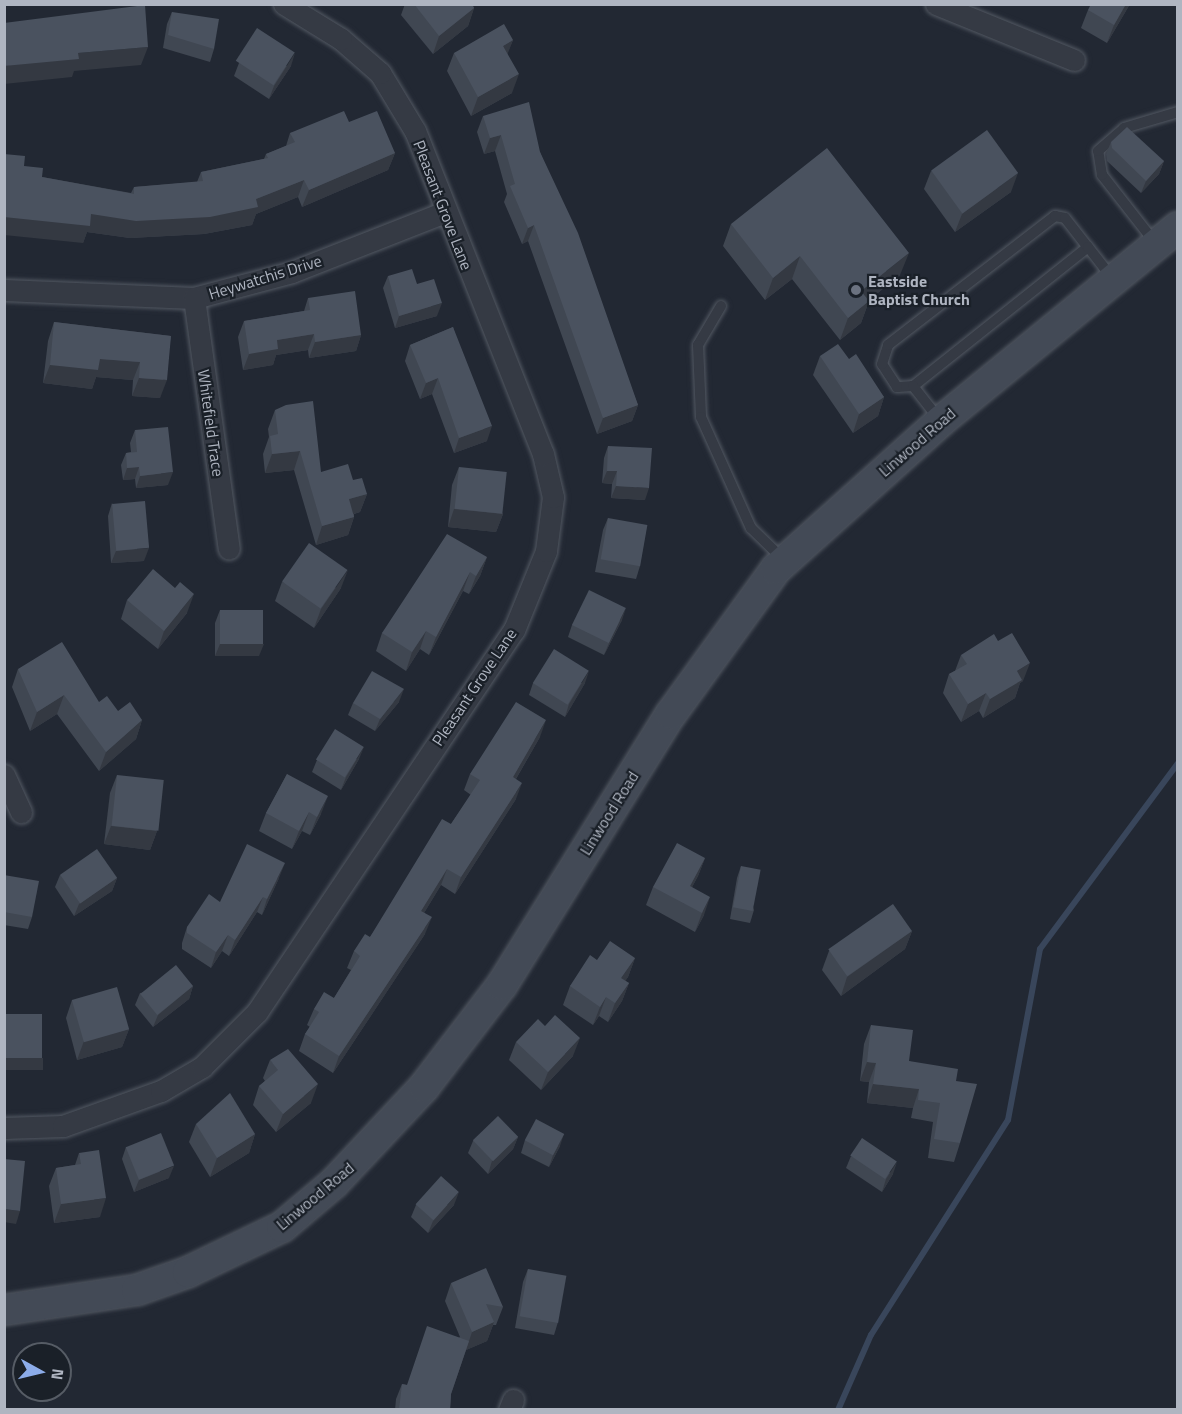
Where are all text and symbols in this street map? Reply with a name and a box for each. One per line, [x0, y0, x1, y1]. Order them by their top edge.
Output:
street label: Pleasant Grove Lane [409, 137, 477, 273]
street label: Heywatchis Drive [206, 251, 324, 303]
place label: Eastside Baptist Church [868, 271, 970, 309]
marker: Eastside Baptist Church [849, 283, 863, 297]
street label: Whitefield Trace [194, 368, 228, 478]
street label: Linwood Road [875, 403, 959, 481]
street label: Pleasant Grove Lane [428, 625, 520, 749]
street label: Linwood Road [576, 767, 642, 859]
street label: Linwood Road [272, 1158, 358, 1234]
north arrow [12, 1342, 72, 1402]
text: N [45, 1367, 70, 1381]

